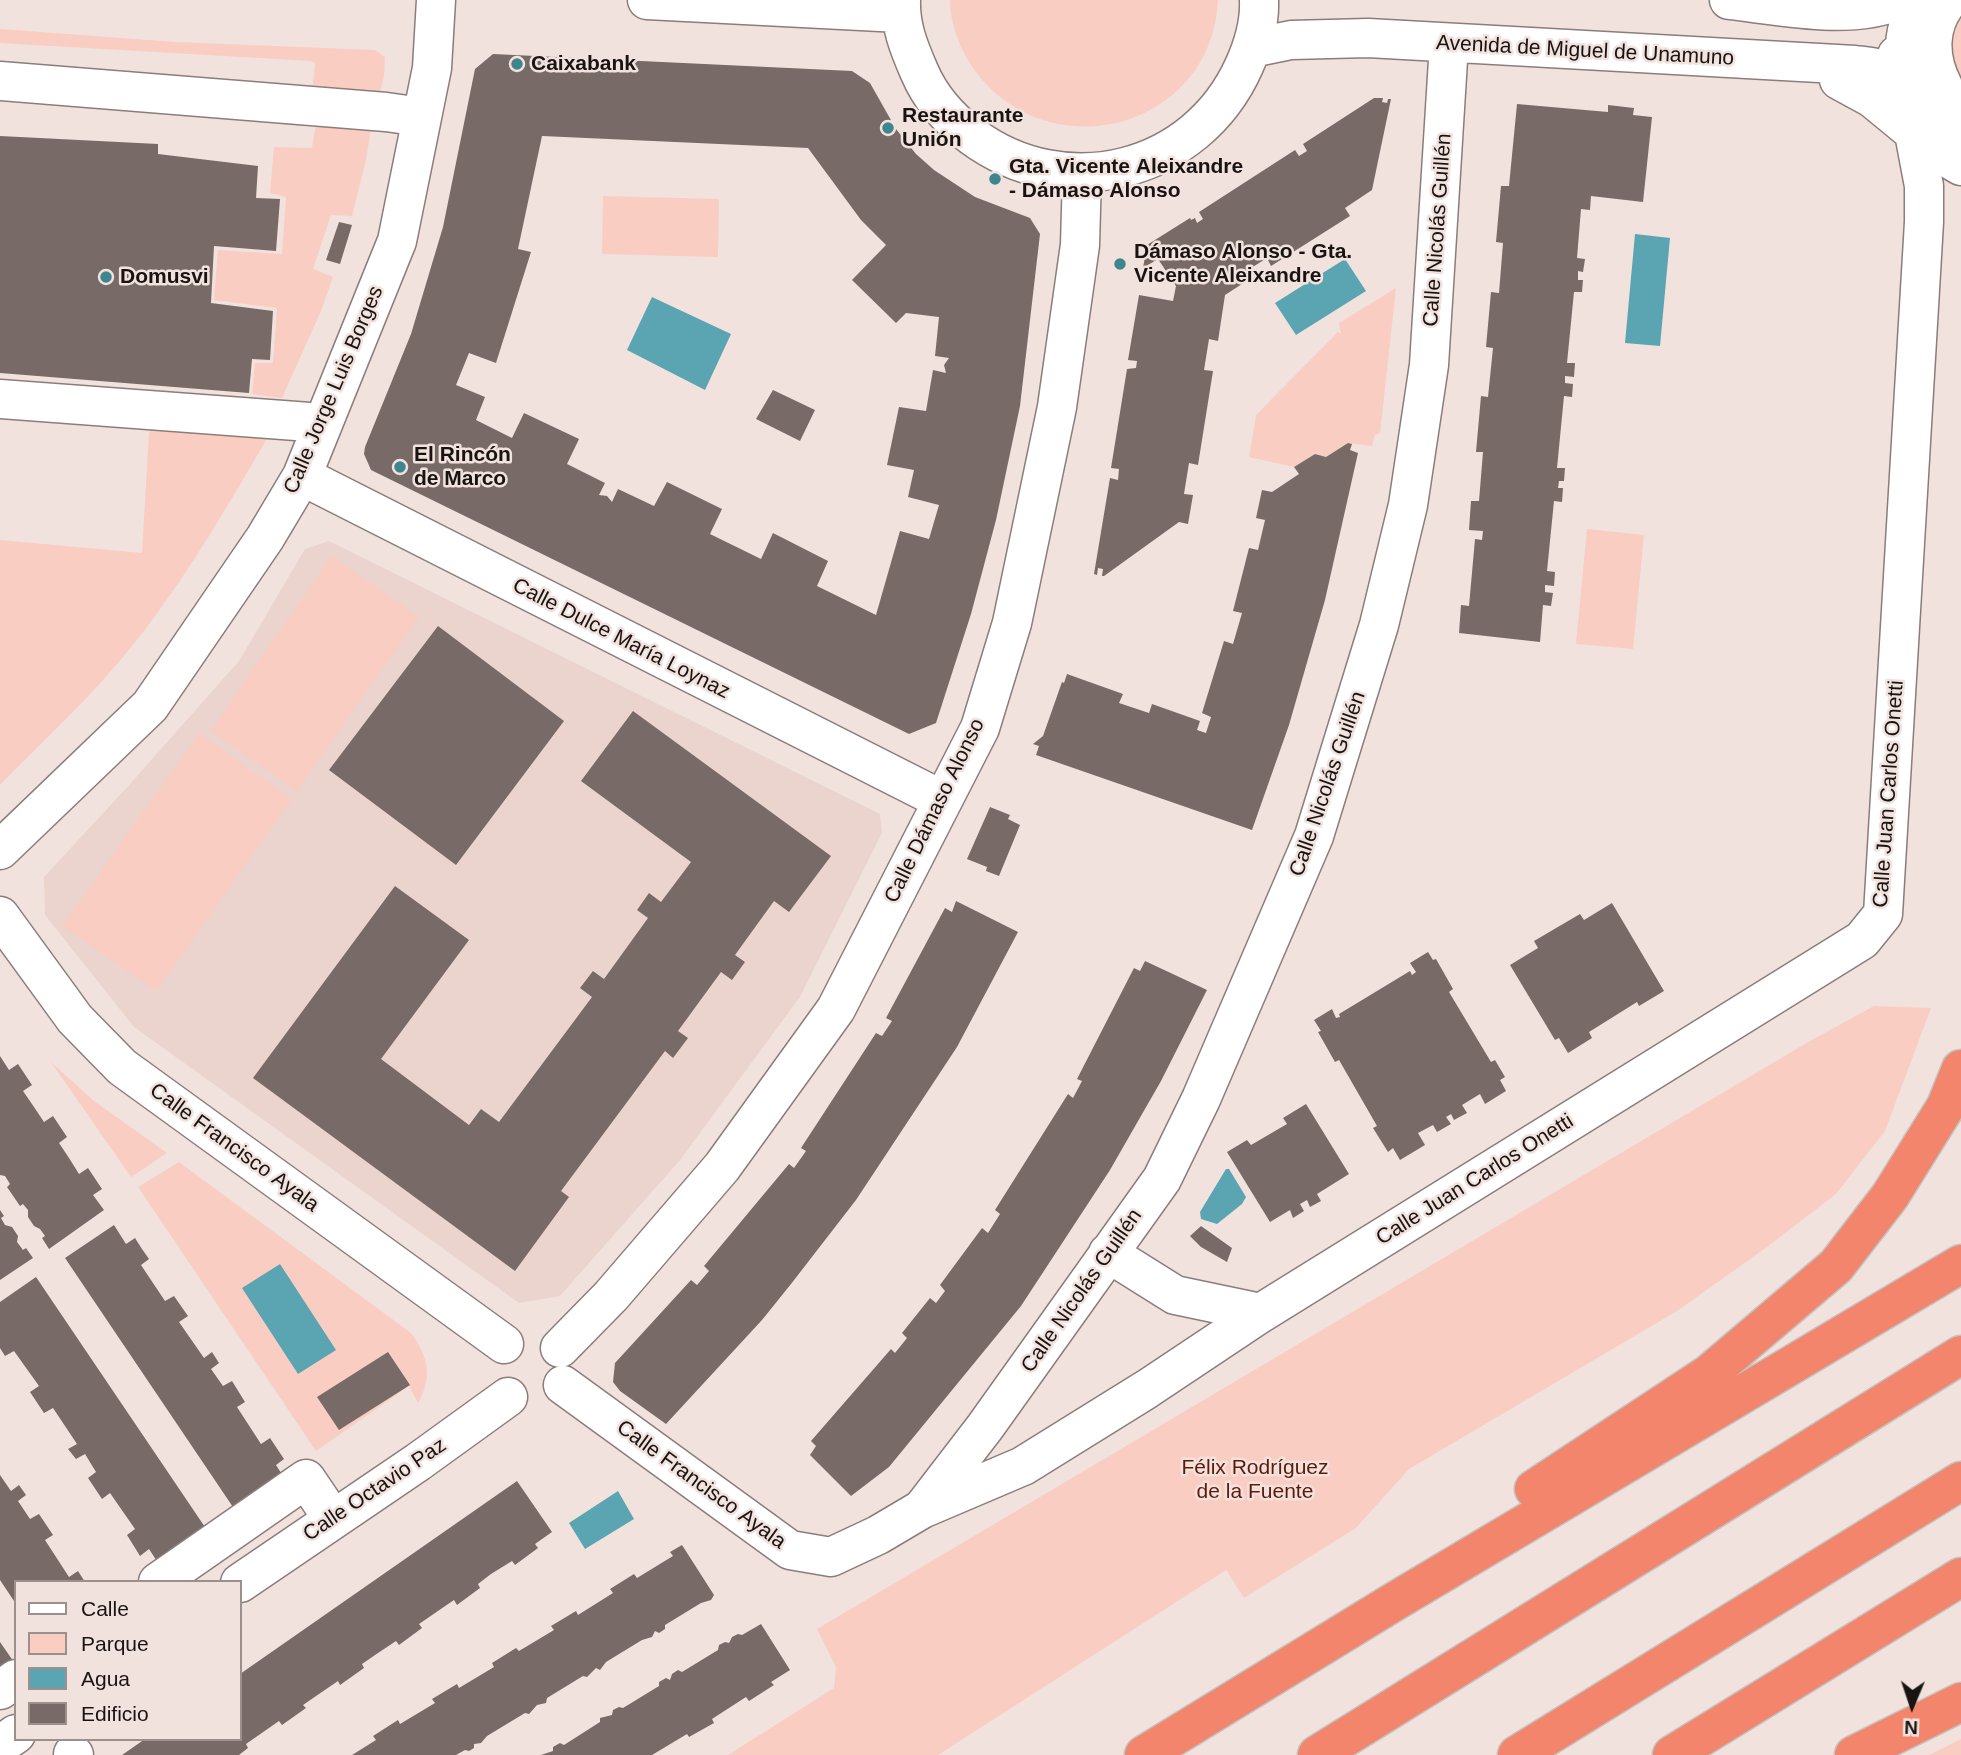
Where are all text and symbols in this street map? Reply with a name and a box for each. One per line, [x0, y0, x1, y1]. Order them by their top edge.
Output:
street label: Avenida de Miguel de Unamuno [1435, 31, 1735, 71]
place label: Caixabank [531, 51, 636, 77]
marker: Caixabank [509, 56, 525, 72]
place label: Restaurante Unión [902, 103, 1023, 153]
marker: Restaurante Unión [880, 120, 896, 136]
street label: Calle Nicolás Guillén [1419, 132, 1457, 328]
place label: Gta. Vicente Aleixandre - Dámaso Alonso [1009, 154, 1243, 204]
marker: Gta. Vicente Aleixandre - Dámaso Alonso [987, 171, 1003, 187]
place label: Dámaso Alonso - Gta. Vicente Aleixandre [1134, 239, 1352, 289]
marker: Dámaso Alonso - Gta. Vicente Aleixandre [1112, 256, 1128, 272]
place label: Domusvi [120, 264, 209, 290]
marker: Domusvi [98, 269, 114, 285]
street label: Calle Jorge Luis Borges [279, 282, 389, 498]
place label: El Rincón de Marco [414, 442, 511, 492]
marker: El Rincón de Marco [392, 459, 408, 475]
street label: Calle Dulce María Loynaz [508, 573, 734, 705]
street label: Calle Juan Carlos Onetti [1868, 680, 1910, 908]
street label: Calle Nicolás Guillén [1285, 688, 1371, 880]
street label: Calle Dámaso Alonso [879, 715, 991, 907]
street label: Calle Francisco Ayala [145, 1078, 323, 1218]
street label: Calle Juan Carlos Onetti [1372, 1109, 1578, 1251]
street label: Calle Nicolás Guillén [1016, 1204, 1148, 1378]
street label: Calle Francisco Ayala [612, 1415, 790, 1555]
street label: Calle Octavio Paz [299, 1433, 451, 1547]
park label: Félix Rodríguez de la Fuente [1181, 1455, 1329, 1505]
legend [14, 1580, 242, 1741]
text: Calle [81, 1597, 129, 1620]
text: Parque [81, 1632, 149, 1655]
text: Agua [81, 1667, 130, 1690]
north arrow [1877, 1671, 1947, 1741]
text: Edificio [81, 1702, 149, 1725]
text: N [1904, 1717, 1918, 1738]

